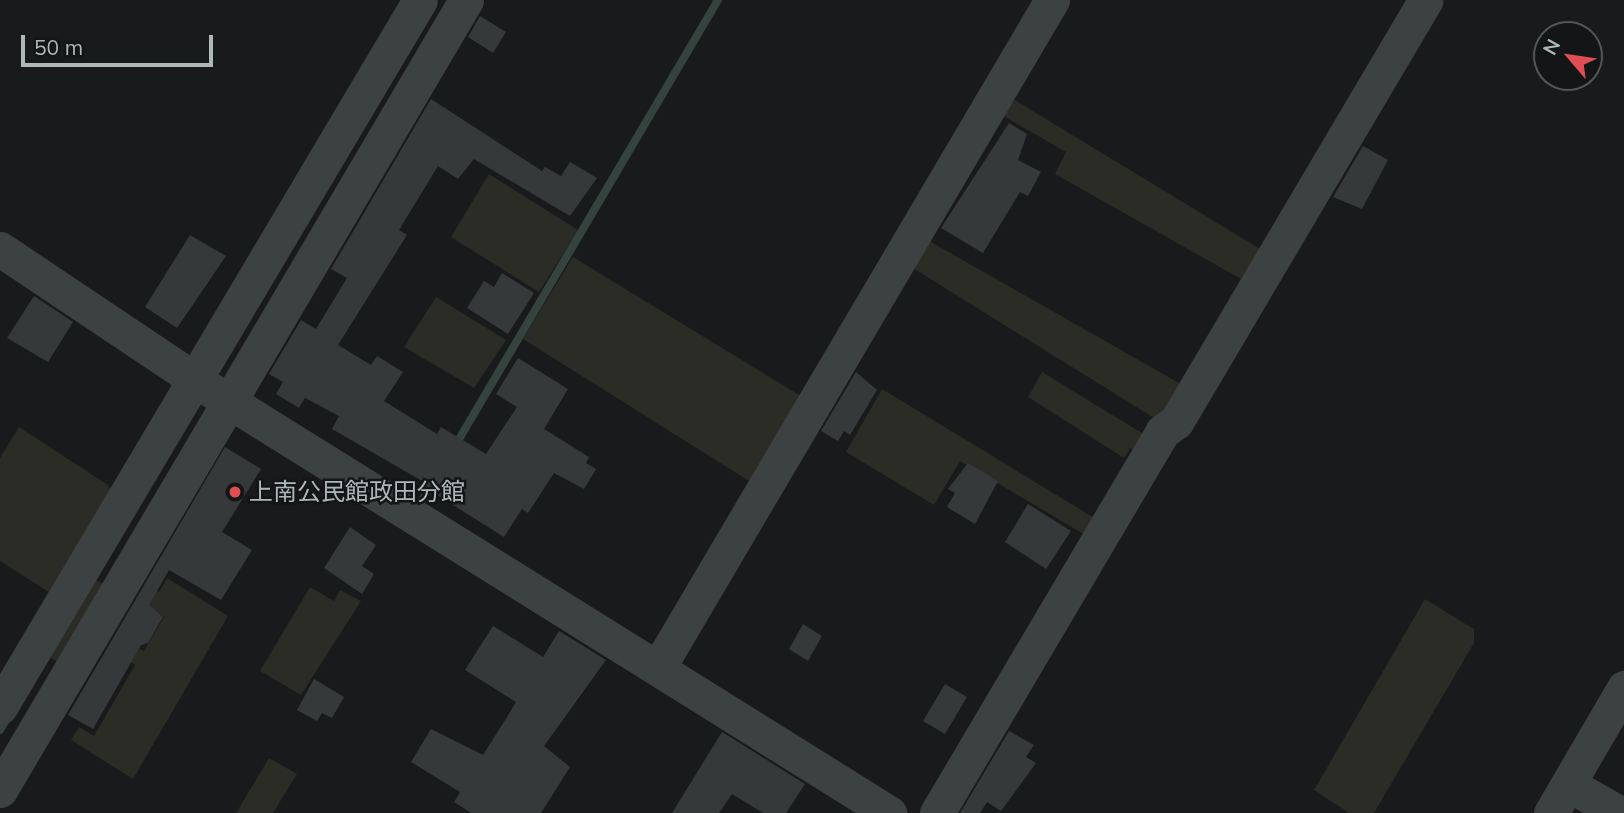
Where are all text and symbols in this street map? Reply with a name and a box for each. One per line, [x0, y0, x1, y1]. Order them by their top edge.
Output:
scale bar [24, 21, 217, 65]
north arrow [1533, 21, 1603, 91]
text: 50 m [34, 34, 83, 60]
text: N [1537, 35, 1565, 59]
place label: 上南公民館政田分館 [249, 478, 465, 506]
marker: 上南公民館政田分館 [227, 484, 243, 500]

